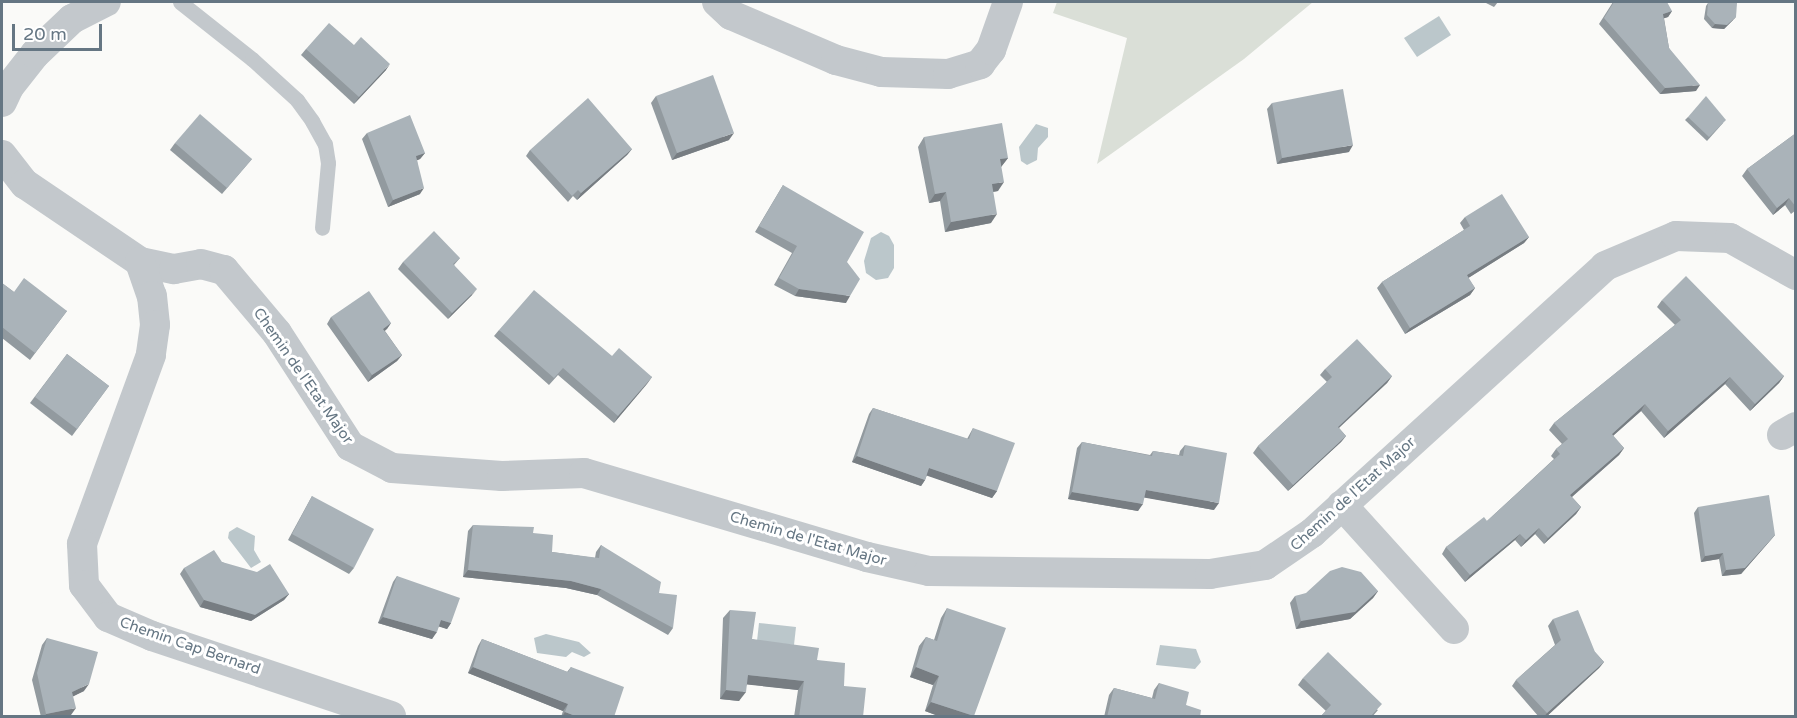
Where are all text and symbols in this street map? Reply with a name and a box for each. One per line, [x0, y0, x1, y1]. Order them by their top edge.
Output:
scale bar [15, 12, 105, 50]
text: 20 m [23, 23, 67, 45]
street label: Chemin de l'Etat Major [249, 304, 357, 448]
street label: Chemin de l'Etat Major [1287, 433, 1419, 555]
street label: Chemin de l'Etat Major [728, 508, 888, 570]
street label: Chemin Cap Bernard [117, 613, 263, 679]

